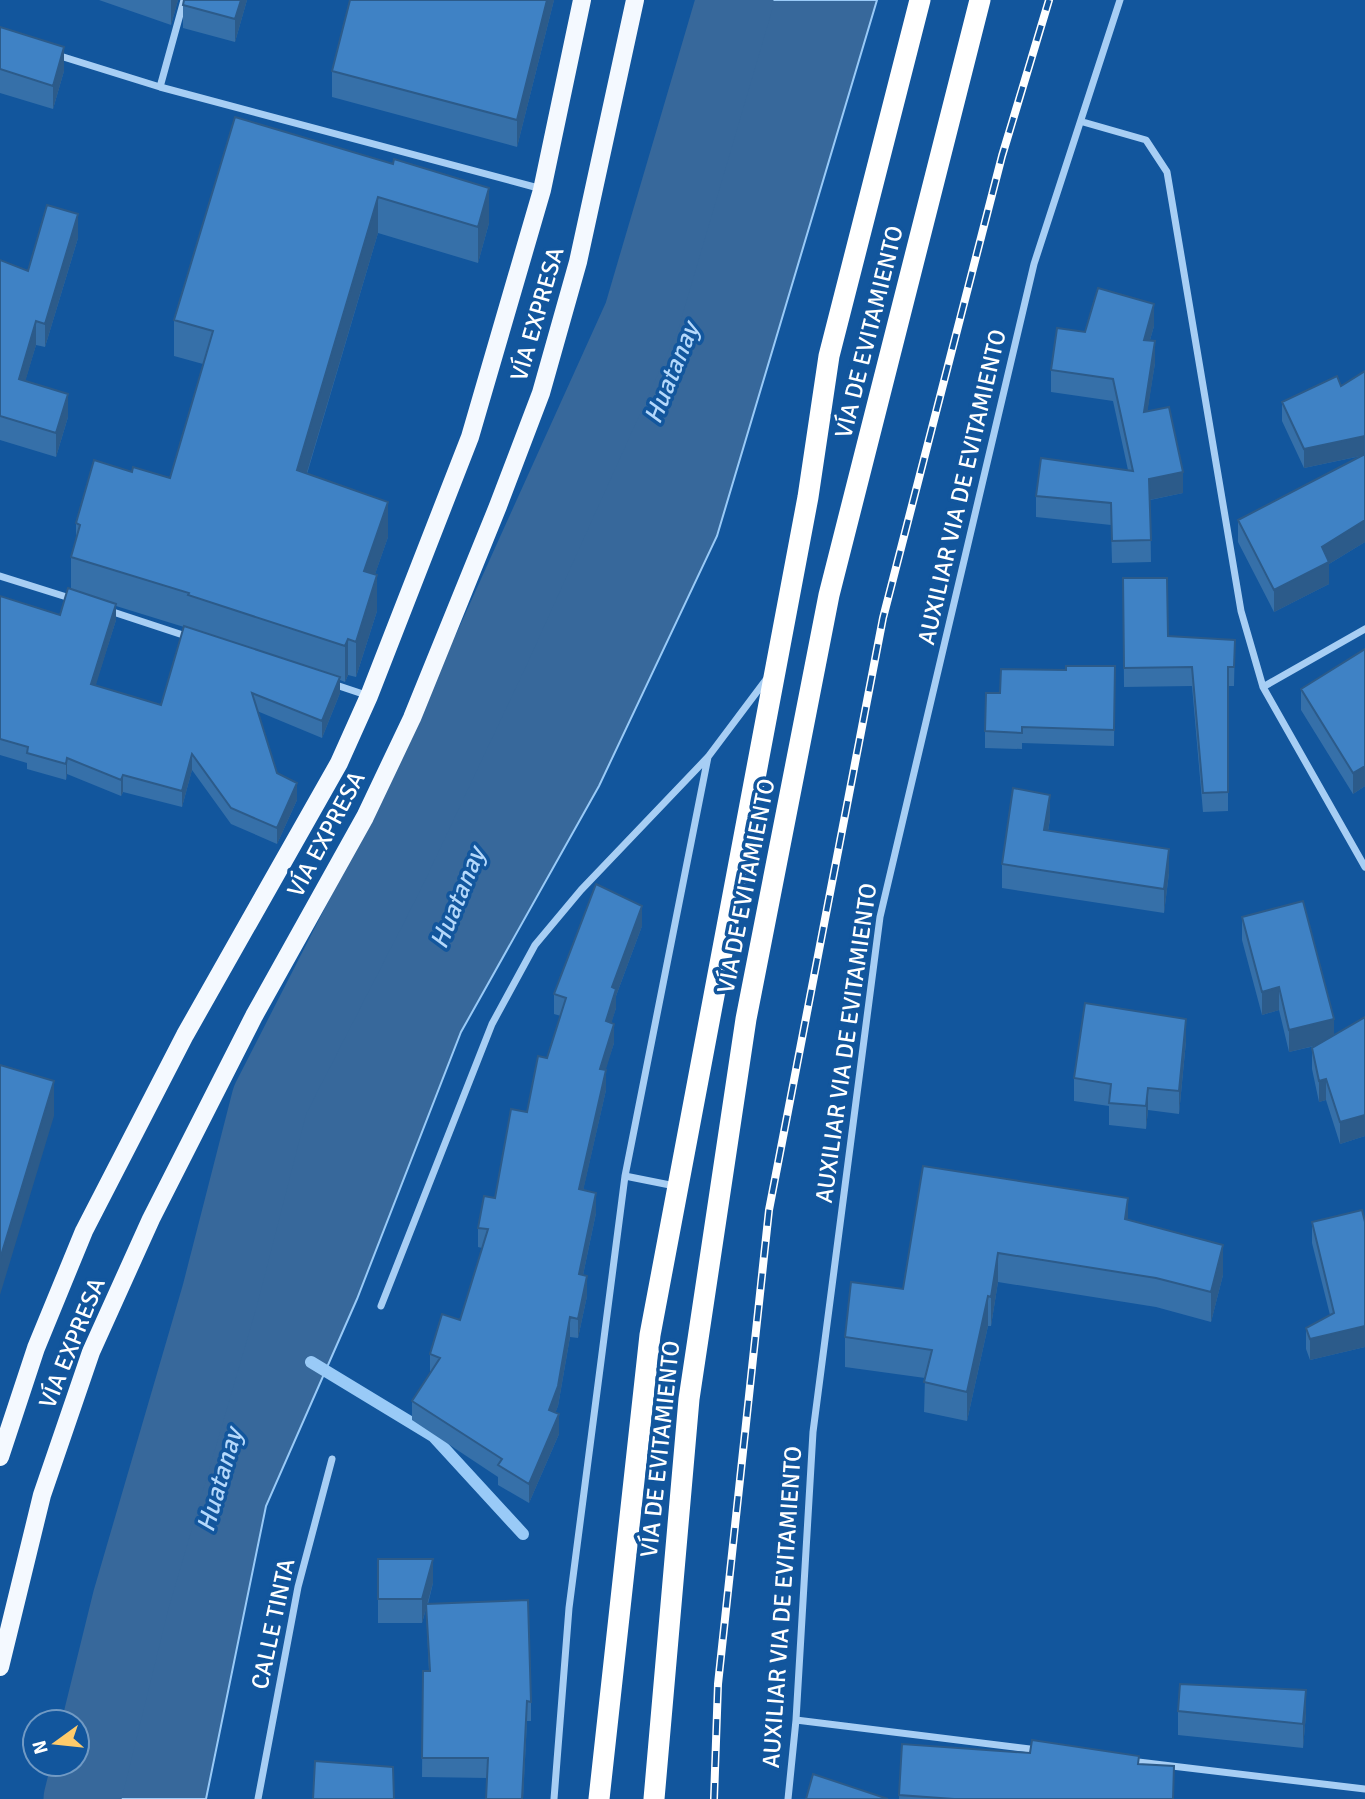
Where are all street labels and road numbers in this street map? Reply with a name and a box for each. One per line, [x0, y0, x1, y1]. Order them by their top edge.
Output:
street label: VÍA DE EVITAMIENTO [828, 223, 910, 441]
street label: VÍA EXPRESA [504, 243, 571, 385]
street label: AUXILIAR VIA DE EVITAMIENTO [911, 326, 1013, 648]
street label: VÍA EXPRESA [280, 766, 372, 902]
street label: VÍA DE EVITAMIENTO [710, 776, 782, 996]
street label: AUXILIAR VIA DE EVITAMIENTO [809, 881, 883, 1205]
street label: VÍA EXPRESA [32, 1273, 112, 1413]
street label: VÍA DE EVITAMIENTO [634, 1339, 686, 1559]
street label: AUXILIAR VIA DE EVITAMIENTO [756, 1445, 808, 1769]
street label: CALLE TINTA [245, 1556, 302, 1692]

